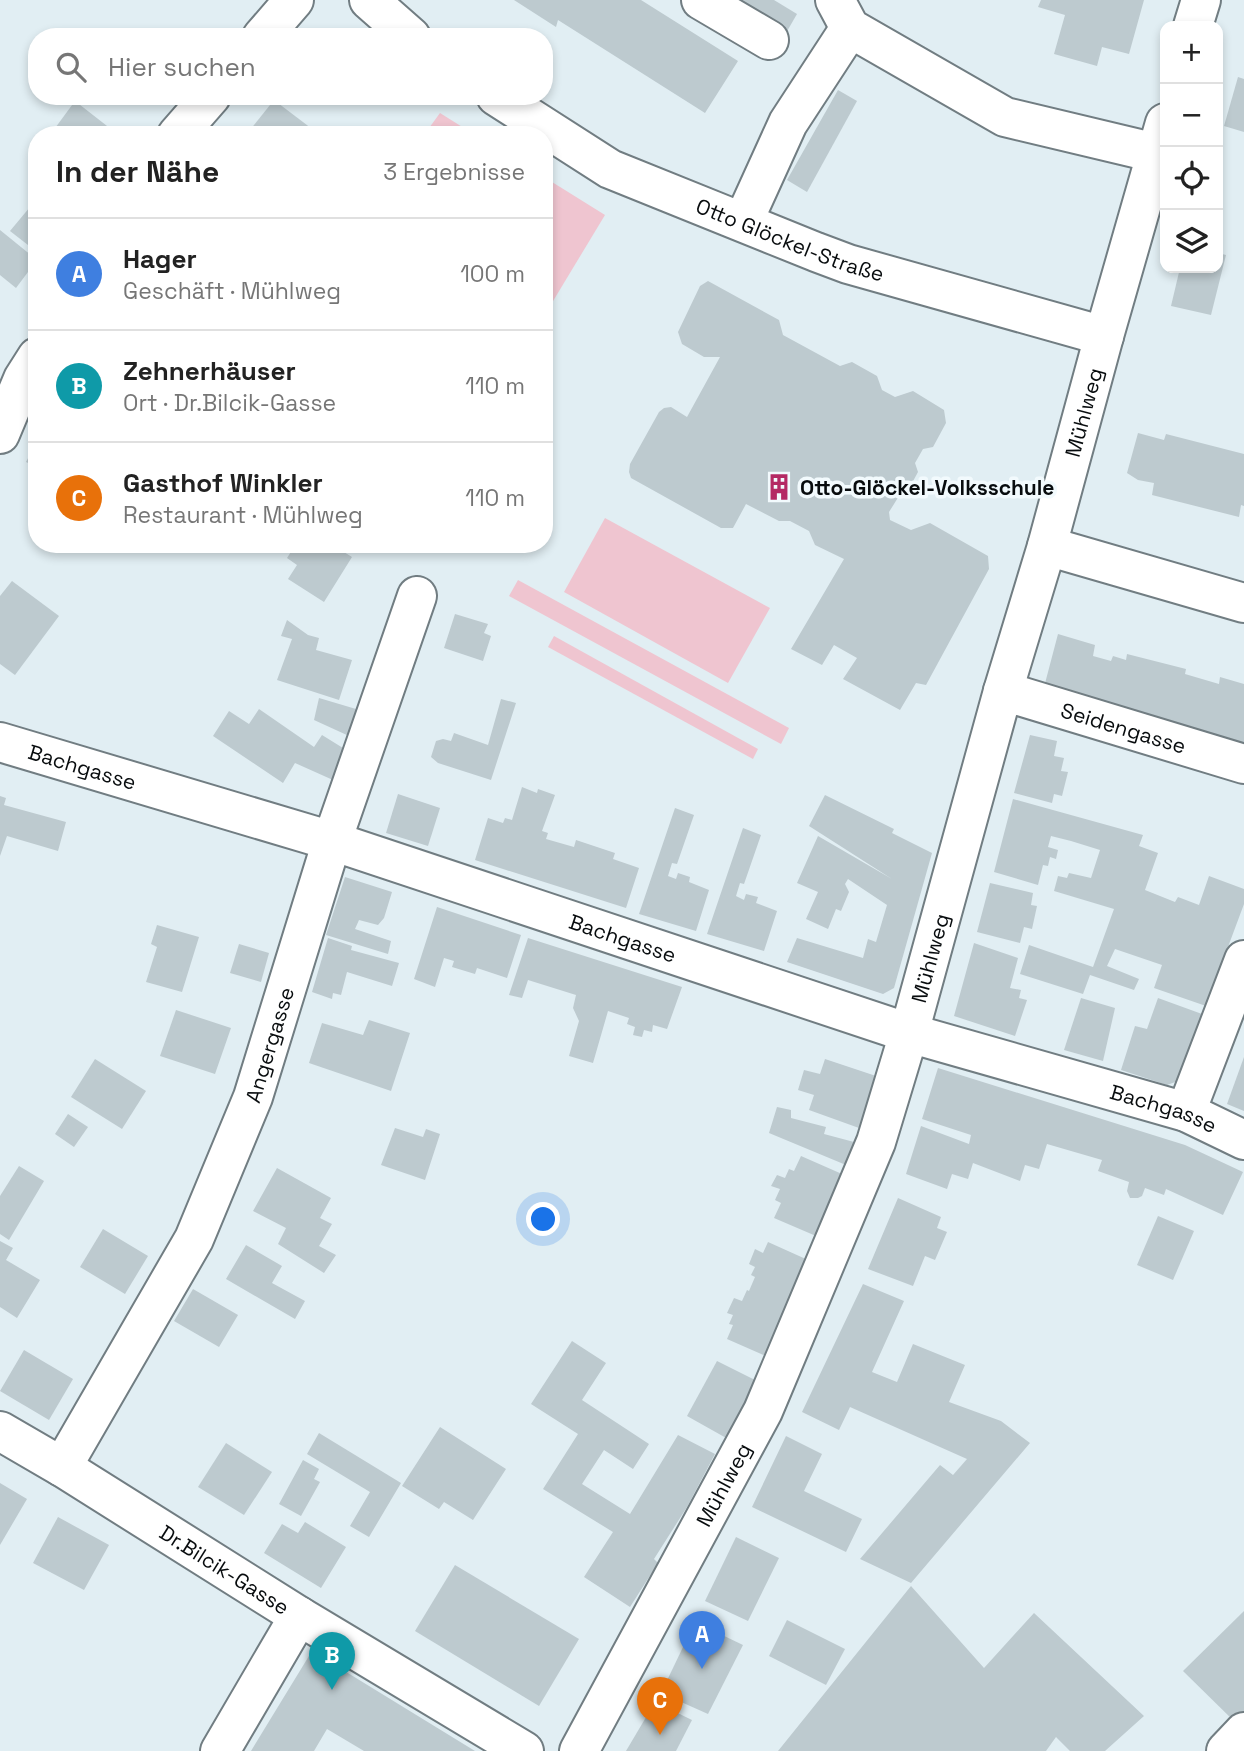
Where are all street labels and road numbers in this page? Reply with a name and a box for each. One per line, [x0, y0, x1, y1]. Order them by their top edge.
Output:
street label: Otto Glöckel-Straße [692, 192, 887, 287]
street label: Mühlweg [1058, 365, 1108, 460]
street label: Seidengasse [1058, 696, 1189, 759]
street label: Bachgasse [25, 738, 140, 795]
street label: Bachgasse [566, 907, 680, 968]
street label: Mühlweg [904, 910, 955, 1006]
street label: Angergasse [239, 984, 300, 1106]
street label: Bachgasse [1107, 1078, 1222, 1139]
street label: Mühlweg [690, 1438, 757, 1531]
street label: Dr.Bilcik-Gasse [155, 1518, 295, 1620]

